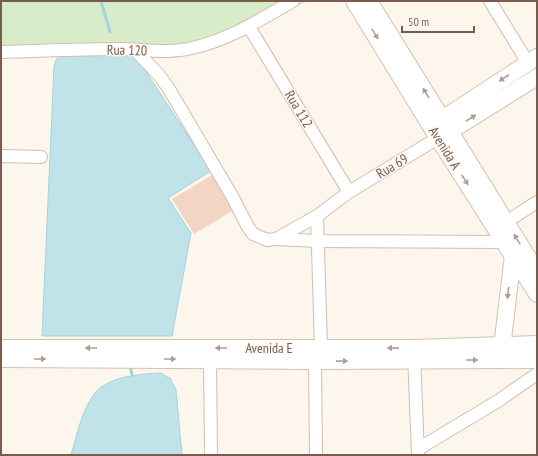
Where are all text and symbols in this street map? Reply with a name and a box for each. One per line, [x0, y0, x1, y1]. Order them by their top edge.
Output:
scale bar [402, 8, 474, 34]
text: 50 m [408, 14, 429, 29]
one-way arrow [371, 28, 378, 40]
street label: Rua 120 [107, 41, 147, 59]
one-way arrow [498, 74, 510, 81]
street label: Rua 112 [281, 87, 317, 131]
one-way arrow [422, 87, 429, 99]
one-way arrow [465, 115, 477, 122]
street label: Avenida A [425, 123, 465, 173]
street label: Rua 69 [373, 150, 411, 182]
one-way arrow [461, 175, 469, 186]
one-way arrow [513, 233, 520, 245]
one-way arrow [505, 287, 512, 299]
street label: Avenida E [245, 339, 293, 357]
one-way arrow [84, 345, 97, 351]
one-way arrow [214, 345, 227, 351]
one-way arrow [386, 345, 399, 351]
one-way arrow [34, 356, 47, 362]
one-way arrow [164, 356, 177, 362]
one-way arrow [466, 357, 479, 363]
one-way arrow [336, 358, 349, 364]

